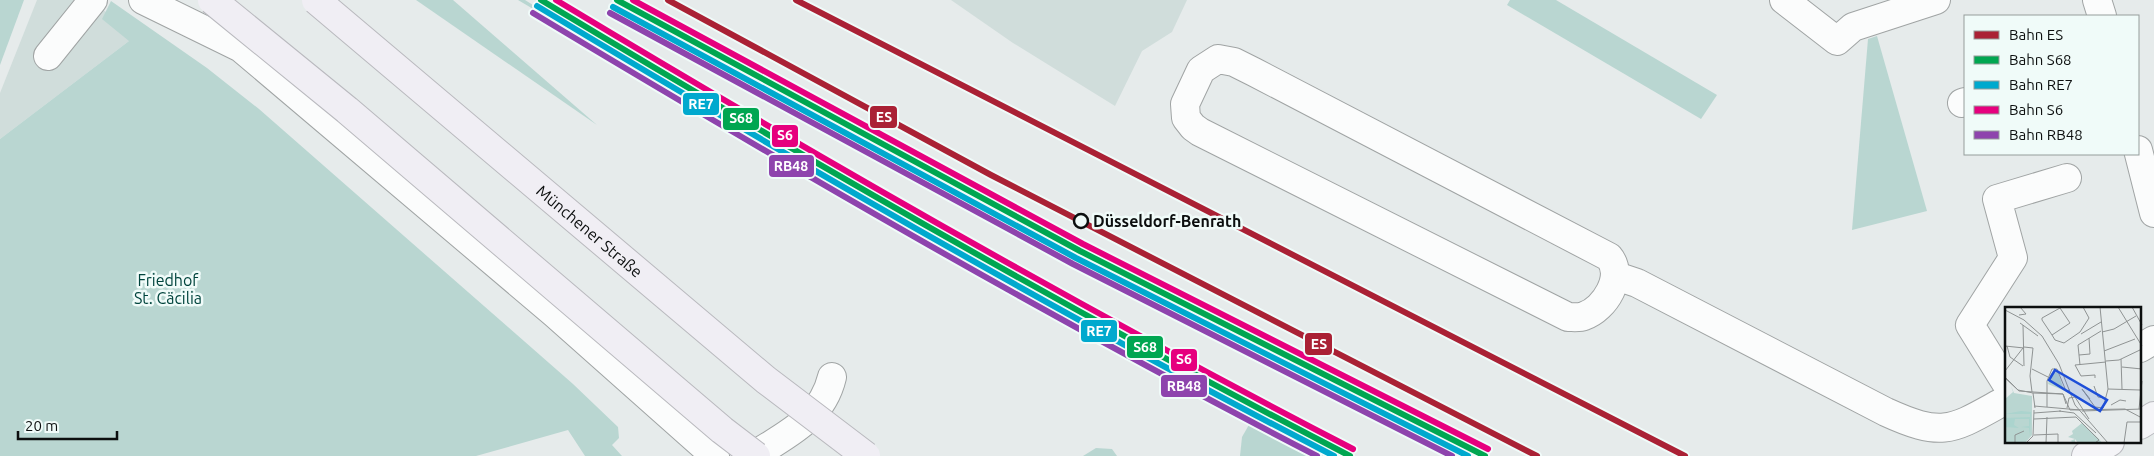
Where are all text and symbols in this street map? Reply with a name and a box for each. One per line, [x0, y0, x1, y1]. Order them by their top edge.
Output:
legend [1964, 15, 2139, 155]
text: Bahn ES [2009, 26, 2063, 43]
text: Bahn S68 [2009, 51, 2072, 68]
text: Bahn RE7 [2009, 76, 2073, 93]
line badge: RE7 [682, 92, 720, 116]
text: RE7 [688, 96, 714, 112]
text: Bahn S6 [2009, 101, 2063, 118]
line badge: ES [869, 105, 898, 129]
line badge: S68 [722, 107, 760, 131]
text: ES [876, 109, 892, 125]
text: S68 [729, 110, 753, 126]
line badge: S6 [771, 124, 799, 148]
text: Bahn RB48 [2009, 126, 2083, 143]
text: S6 [777, 127, 793, 143]
line badge: RB48 [768, 154, 815, 178]
text: RB48 [774, 158, 808, 174]
street label: Münchener Straße [533, 181, 646, 281]
place label: Düsseldorf-Benrath [1093, 212, 1241, 230]
marker: Düsseldorf-Benrath [1073, 213, 1089, 229]
park label: Friedhof St. Cäcilia [134, 271, 202, 307]
inset map [2005, 307, 2142, 444]
line badge: RE7 [1080, 319, 1118, 343]
text: RE7 [1086, 323, 1112, 339]
line badge: ES [1304, 332, 1333, 356]
line badge: S68 [1126, 335, 1164, 359]
text: ES [1311, 336, 1327, 352]
text: S68 [1133, 339, 1157, 355]
line badge: S6 [1170, 348, 1198, 372]
text: S6 [1176, 351, 1192, 367]
line badge: RB48 [1160, 374, 1208, 398]
text: RB48 [1167, 378, 1201, 394]
scale bar [18, 408, 116, 440]
text: 20 m [25, 417, 58, 434]

